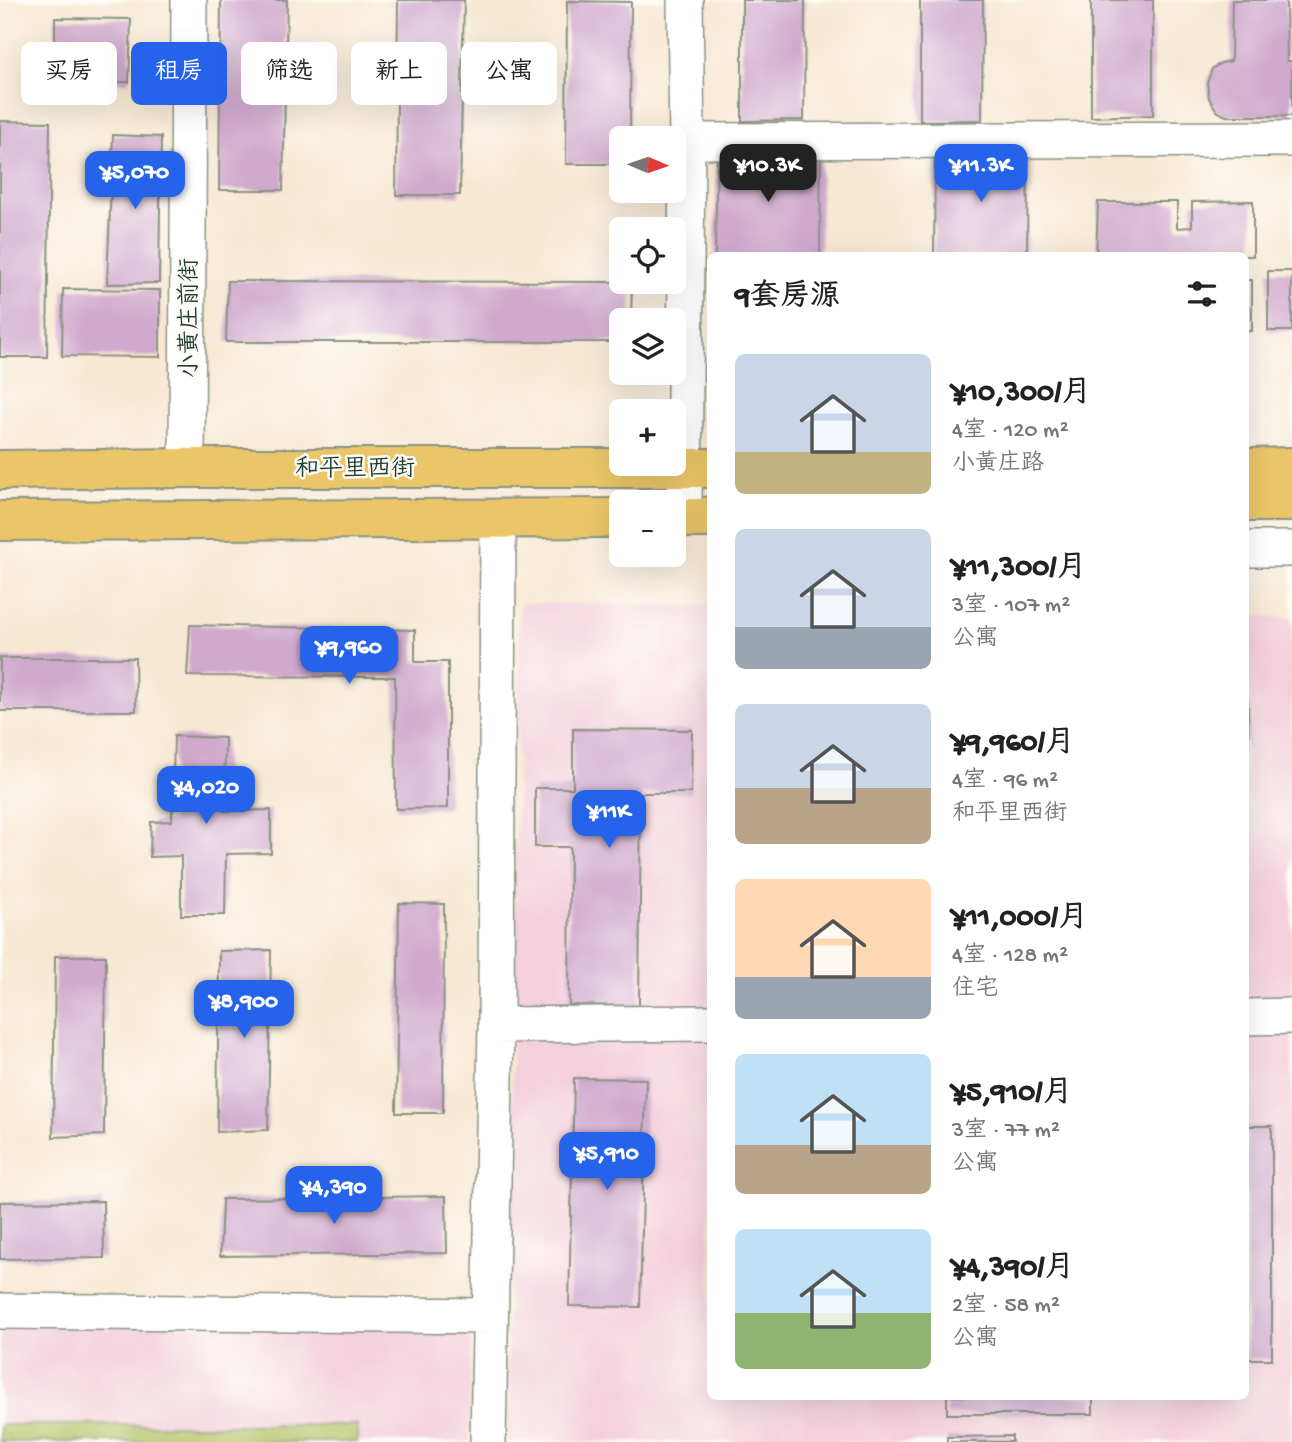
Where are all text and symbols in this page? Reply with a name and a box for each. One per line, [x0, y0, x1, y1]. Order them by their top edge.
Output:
chip: 买房 [21, 42, 117, 105]
chip: 租房 [131, 42, 227, 105]
chip: 筛选 [241, 42, 337, 105]
chip: 新上 [351, 42, 447, 105]
chip: 公寓 [461, 42, 557, 105]
north arrow [609, 126, 686, 203]
map controls [609, 126, 686, 567]
pin: ¥10.3K [711, 144, 825, 204]
pin: ¥11.3K [924, 144, 1038, 204]
pin: ¥5,070 [78, 152, 192, 211]
text: ¥10.3K [736, 153, 800, 180]
text: ¥11.3K [950, 153, 1012, 180]
text: ¥5,070 [101, 160, 169, 187]
button: locate [609, 217, 686, 294]
street label: 小黄庄前街 [176, 258, 206, 378]
icon: filters [1183, 275, 1221, 313]
text: 9套房源 [735, 281, 840, 316]
button: layers [609, 308, 686, 385]
text: ¥10,300/月 [952, 377, 1091, 412]
icon: home [791, 382, 875, 466]
button: + [609, 399, 686, 476]
text: 4室 · 120 m² [952, 418, 1069, 445]
text: 小黄庄路 [952, 451, 1044, 478]
street label: 和平里西街 [295, 455, 415, 485]
button: − [609, 490, 686, 567]
text: ¥11,300/月 [952, 552, 1086, 587]
icon: home [791, 557, 875, 641]
text: 3室 · 107 m² [952, 593, 1070, 620]
pin: ¥9,960 [292, 626, 406, 686]
text: 公寓 [952, 626, 998, 653]
text: ¥9,960 [316, 635, 382, 662]
text: ¥9,960/月 [952, 727, 1075, 762]
icon: home [791, 732, 875, 816]
pin: ¥4,020 [149, 766, 263, 826]
text: 4室 · 96 m² [952, 768, 1058, 795]
text: ¥4,020 [173, 775, 239, 802]
pin: ¥11K [568, 790, 650, 850]
text: ¥11K [588, 799, 630, 826]
text: 和平里西街 [952, 801, 1067, 828]
text: ¥11,000/月 [952, 902, 1088, 937]
icon: home [791, 907, 875, 991]
text: 4室 · 128 m² [952, 943, 1068, 970]
text: 住宅 [952, 976, 998, 1003]
pin: ¥8,900 [187, 981, 301, 1040]
text: ¥8,900 [210, 989, 278, 1016]
text: ¥5,910/月 [952, 1077, 1073, 1112]
icon: home [791, 1082, 875, 1166]
text: 3室 · 77 m² [952, 1118, 1060, 1145]
pin: ¥5,910 [550, 1132, 664, 1192]
text: ¥5,910 [575, 1141, 639, 1168]
text: 公寓 [952, 1151, 998, 1178]
pin: ¥4,390 [277, 1166, 391, 1226]
text: ¥4,390 [301, 1175, 367, 1202]
text: ¥4,390/月 [952, 1252, 1074, 1287]
icon: home [791, 1257, 875, 1341]
text: 2室 · 58 m² [952, 1293, 1060, 1320]
text: 公寓 [952, 1326, 998, 1353]

